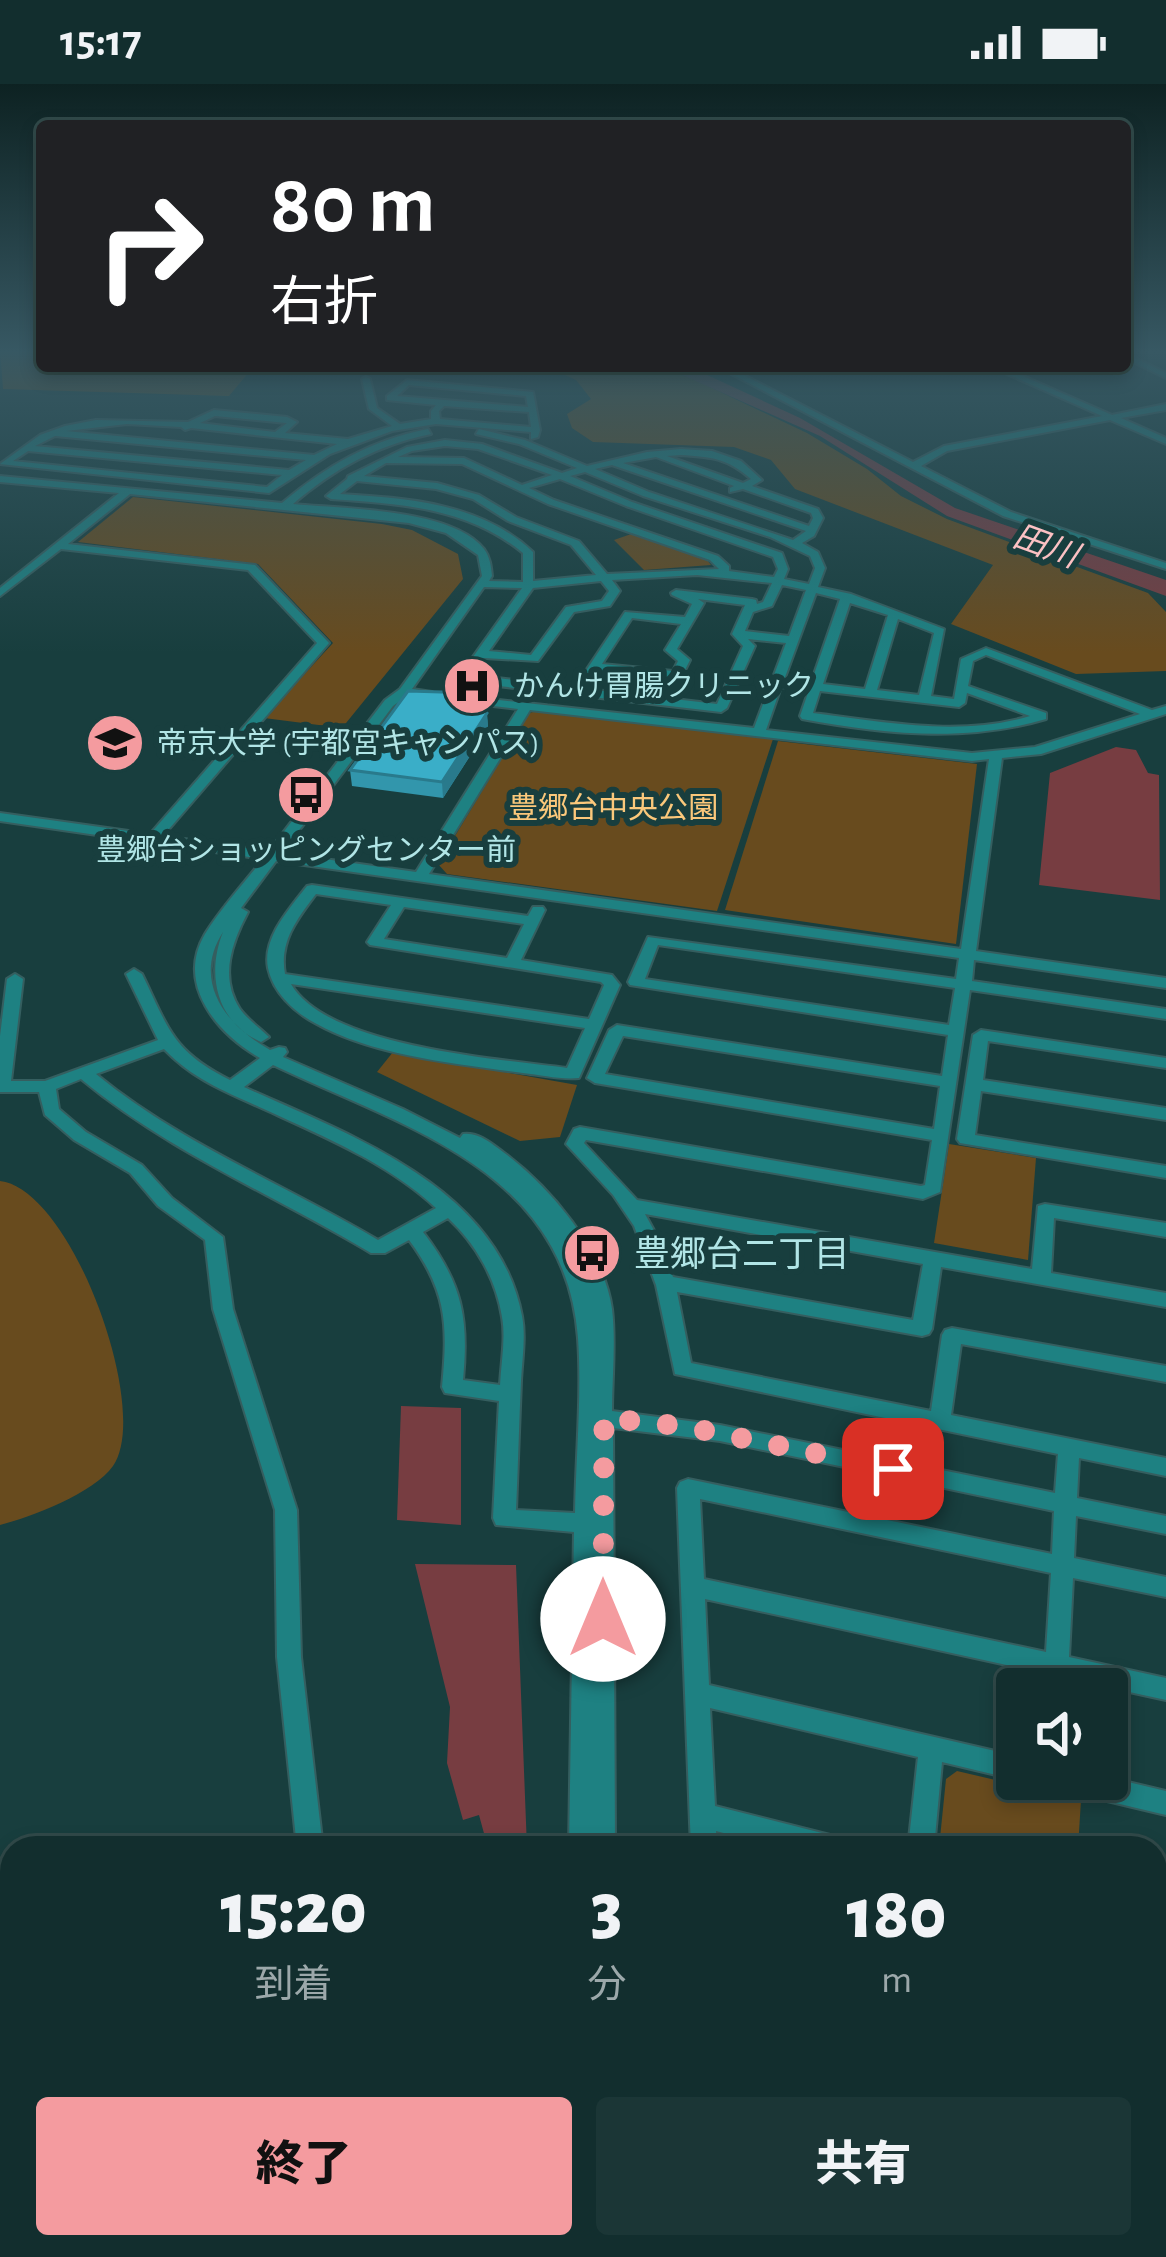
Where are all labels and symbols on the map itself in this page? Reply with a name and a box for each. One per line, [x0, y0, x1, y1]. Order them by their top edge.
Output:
water label: 田川 [1008, 520, 1085, 575]
hospital icon: かんけ胃腸クリニック [441, 655, 503, 717]
place label: かんけ胃腸クリニック [514, 671, 814, 702]
school or university icon: 帝京大学 (宇都宮キャンパス) [84, 712, 146, 774]
place label: 帝京大学 (宇都宮キャンパス) [157, 727, 540, 759]
bus stop icon: 豊郷台ショッピングセンター前 [275, 764, 337, 826]
park label: 豊郷台中央公園 [508, 792, 718, 824]
place label: 豊郷台ショッピングセンター前 [96, 834, 516, 866]
bus stop icon: 豊郷台二丁目 [561, 1222, 623, 1284]
place label: 豊郷台二丁目 [634, 1235, 850, 1273]
pin [842, 1418, 944, 1520]
position arrow [540, 1556, 666, 1682]

